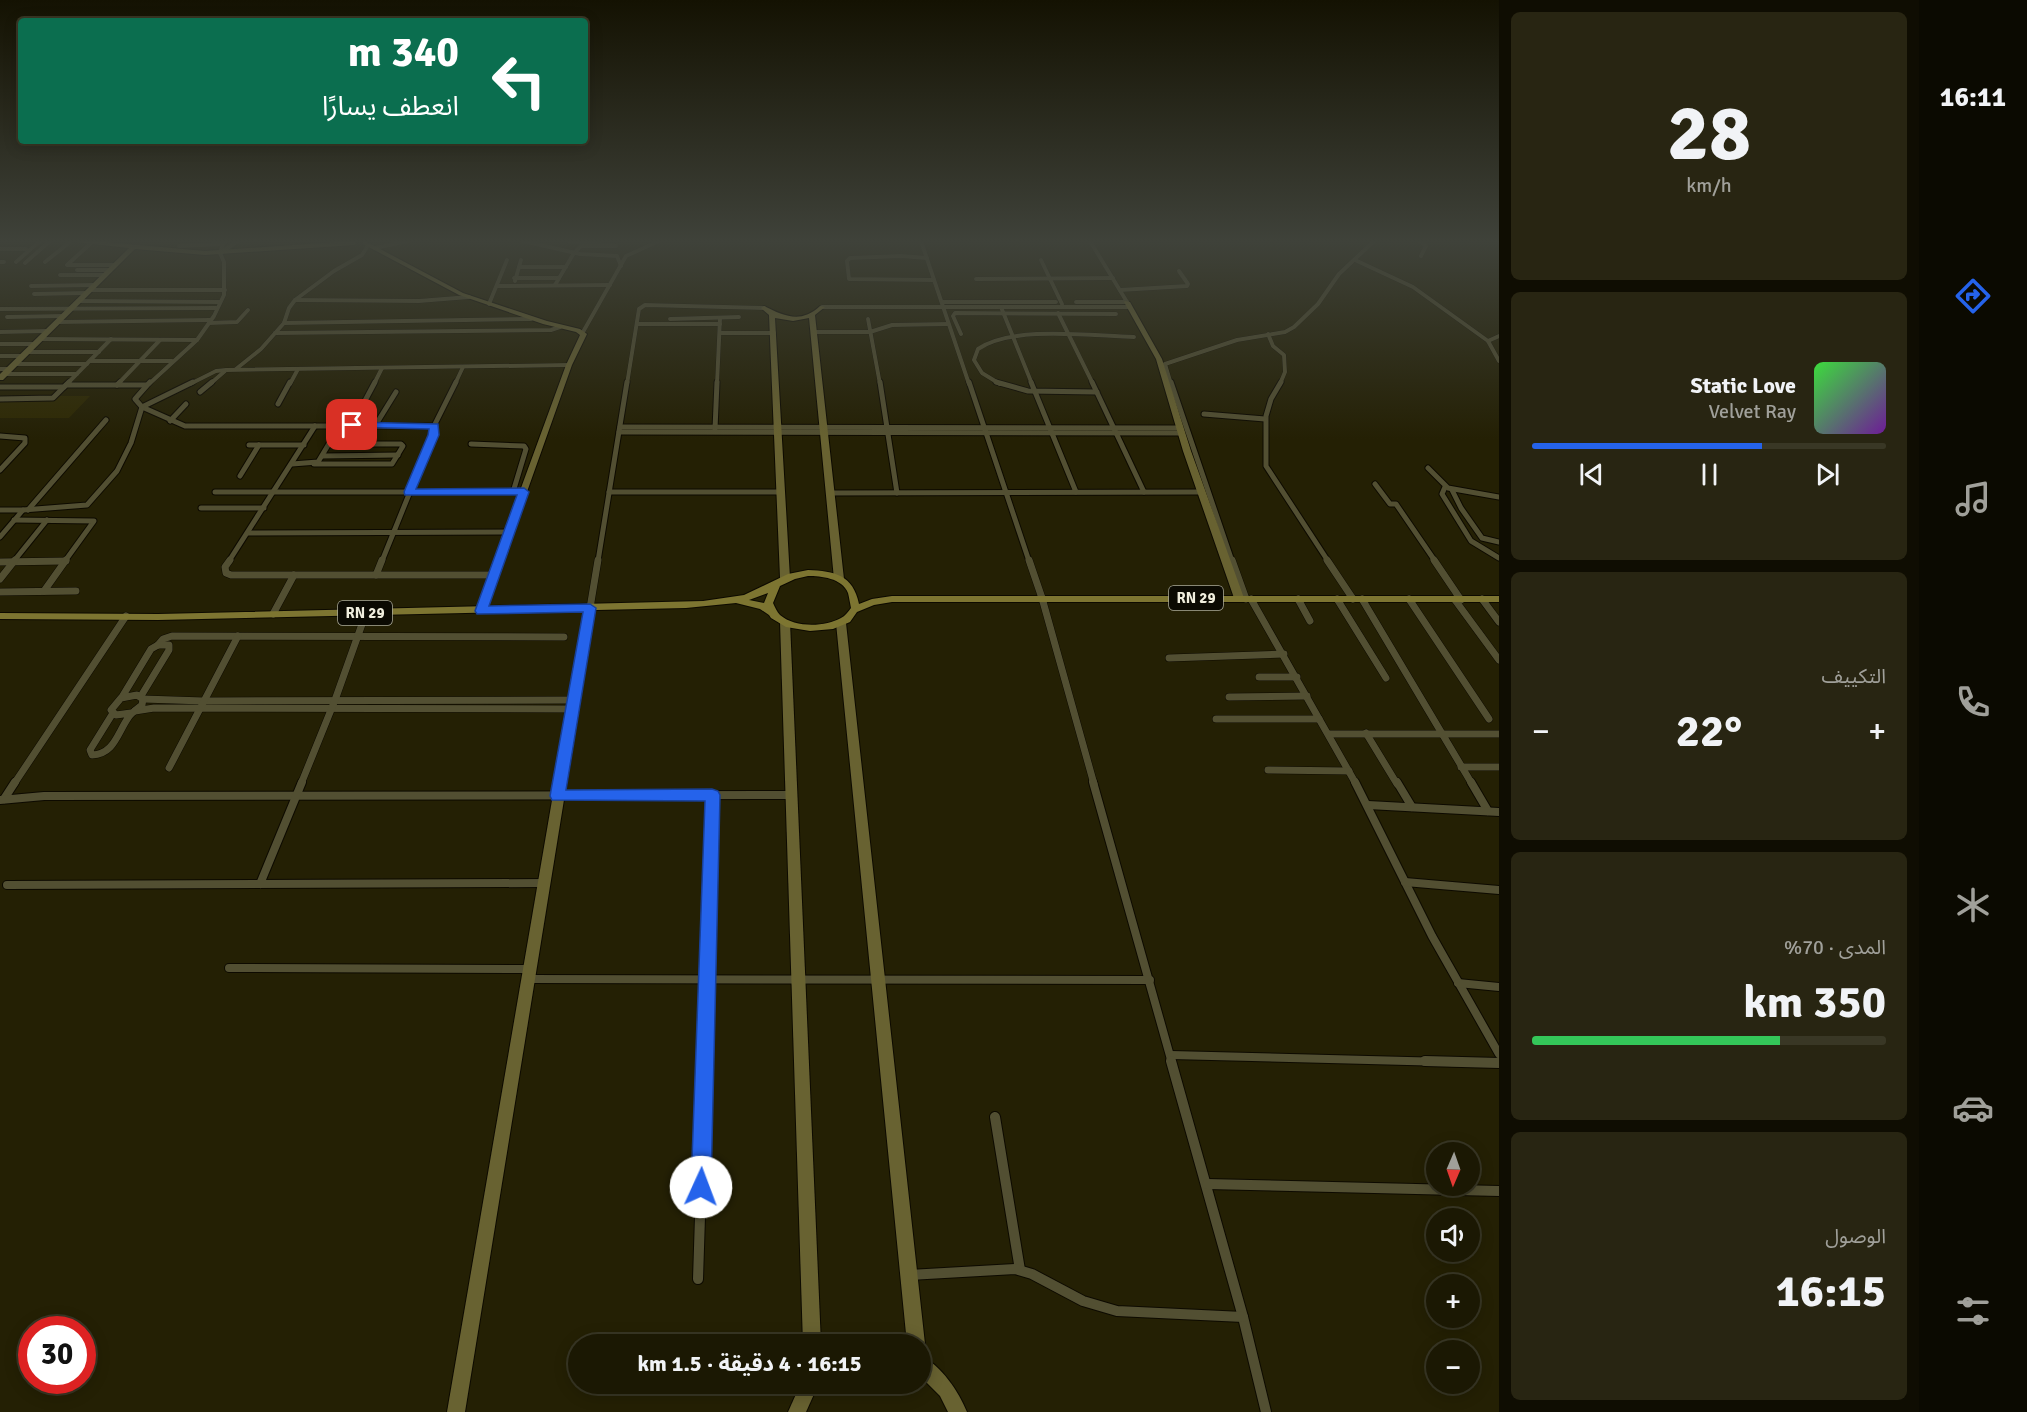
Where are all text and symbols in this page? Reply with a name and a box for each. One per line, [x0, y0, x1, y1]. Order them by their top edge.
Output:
text: 340 m [348, 27, 459, 78]
icon: left [480, 42, 558, 120]
text: 16:11 [1940, 81, 2006, 114]
text: 28 [1667, 86, 1751, 182]
text: انعطف يسارًا [322, 90, 459, 123]
text: km/h [1686, 173, 1732, 198]
icon: directions [1952, 275, 1994, 317]
text: Static Love [1690, 372, 1796, 399]
pin [326, 399, 377, 450]
text: Velvet Ray [1708, 399, 1796, 424]
icon: arrive [335, 408, 368, 441]
icon: previous [1575, 458, 1608, 491]
icon: pause [1693, 458, 1726, 491]
icon: next [1811, 458, 1844, 491]
icon: music [1952, 478, 1994, 520]
road number: RN 29 [1169, 586, 1223, 610]
road number: RN 29 [338, 601, 392, 625]
text: التكييف [1822, 664, 1886, 689]
icon: phone [1952, 681, 1994, 723]
text: 22° [1676, 704, 1742, 759]
text: − [1532, 711, 1550, 752]
text: + [1868, 711, 1886, 752]
icon: climate [1952, 884, 1994, 926]
text: المدى · 70% [1784, 935, 1886, 960]
text: 350 km [1743, 975, 1886, 1030]
icon: car [1952, 1087, 1994, 1129]
north arrow [1426, 1142, 1480, 1196]
map controls [1426, 1142, 1480, 1394]
position arrow [669, 1155, 733, 1219]
button: sound [1426, 1208, 1480, 1262]
text: الوصول [1825, 1224, 1886, 1249]
text: 16:15 [1776, 1264, 1886, 1319]
button: + [1426, 1274, 1480, 1328]
icon: filters [1952, 1290, 1994, 1332]
speed limit sign: 30 [18, 1316, 96, 1394]
button: − [1426, 1340, 1480, 1394]
text: 16:15 · 4 دقيقة · 1.5 km [637, 1350, 862, 1377]

